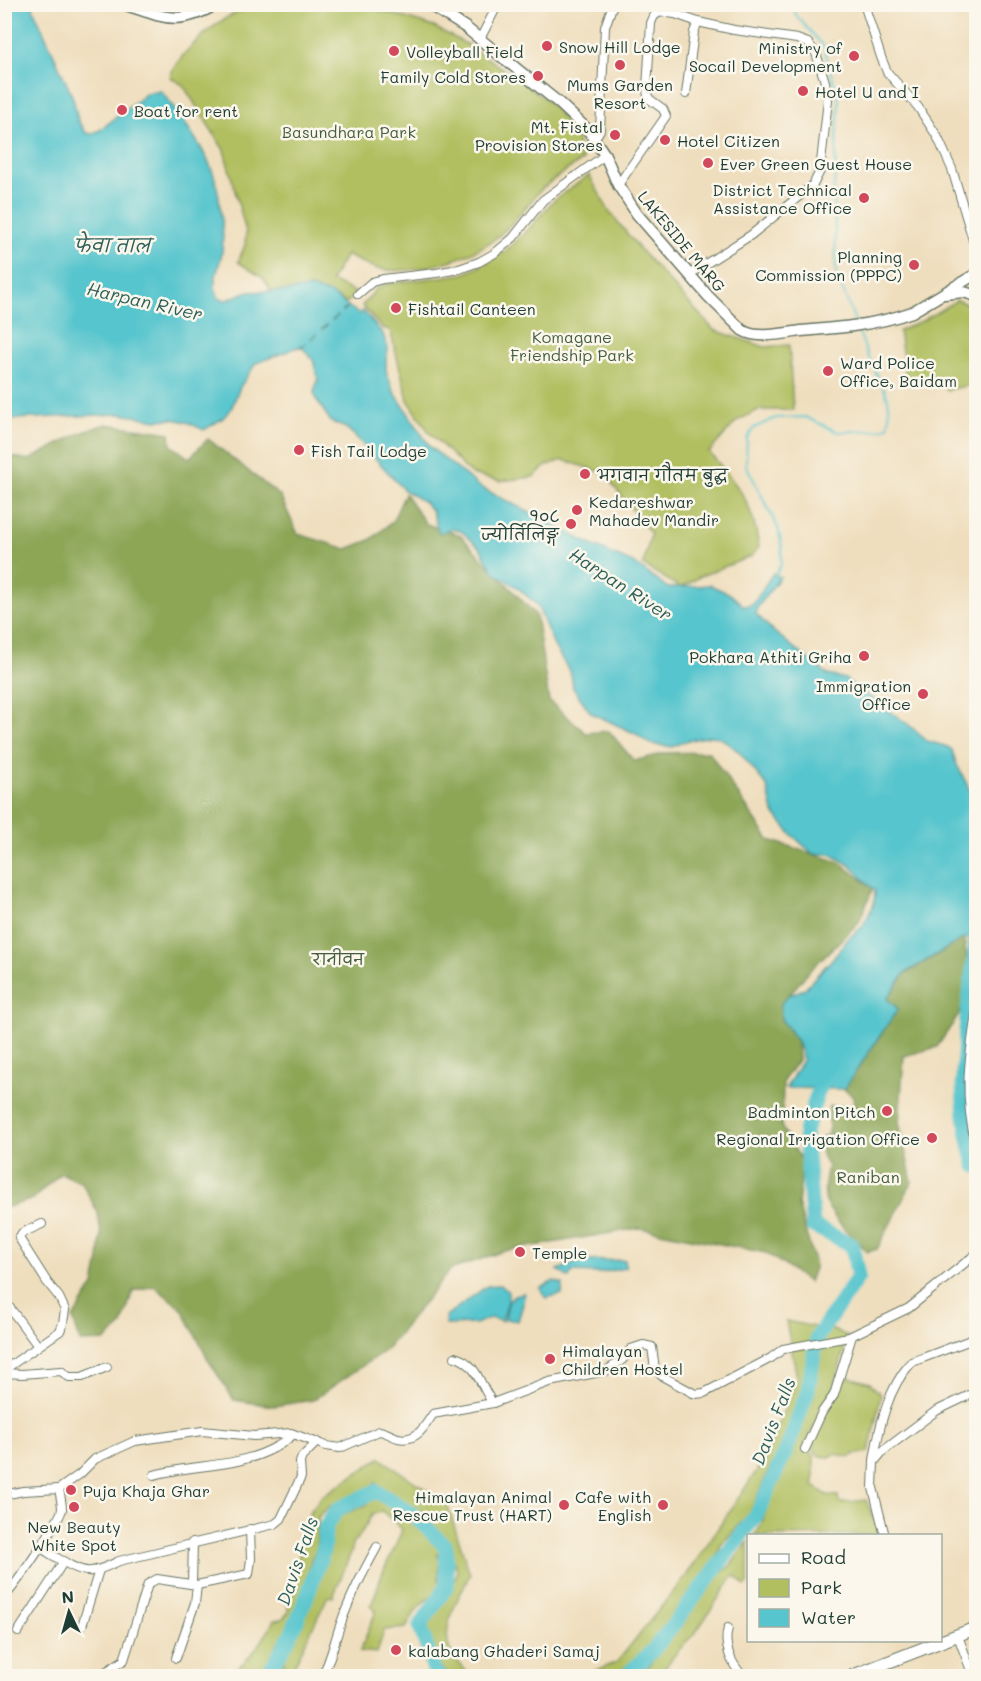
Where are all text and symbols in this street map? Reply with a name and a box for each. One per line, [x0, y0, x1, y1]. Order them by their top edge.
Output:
place label: Snow Hill Lodge [559, 36, 681, 57]
place label: Ministry of Socail Development [689, 37, 843, 76]
marker: Snow Hill Lodge [540, 39, 554, 53]
place label: Volleyball Field [406, 41, 523, 62]
marker: Volleyball Field [387, 44, 401, 58]
marker: Ministry of Socail Development [847, 49, 861, 63]
marker: Mums Garden Resort [613, 58, 627, 72]
place label: Family Cold Stores [381, 66, 526, 87]
marker: Family Cold Stores [531, 69, 545, 83]
place label: Mums Garden Resort [567, 74, 673, 113]
place label: Hotel U and I [815, 81, 919, 102]
marker: Hotel U and I [796, 84, 810, 98]
place label: Boat for rent [134, 100, 238, 121]
marker: Boat for rent [115, 103, 129, 117]
place label: Mt. Fistal Provision Stores [475, 116, 603, 155]
park label: Basundhara Park [282, 121, 416, 142]
marker: Mt. Fistal Provision Stores [608, 128, 622, 142]
place label: Hotel Citizen [677, 130, 780, 151]
marker: Hotel Citizen [658, 133, 672, 147]
place label: Ever Green Guest House [720, 153, 912, 174]
marker: Ever Green Guest House [701, 156, 715, 170]
place label: District Technical Assistance Office [712, 179, 852, 218]
street label: LAKESIDE MARG [634, 186, 731, 296]
marker: District Technical Assistance Office [857, 191, 871, 205]
water label: फेवा ताल [74, 231, 154, 257]
place label: Planning Commission (PPPC) [755, 246, 902, 285]
marker: Planning Commission (PPPC) [907, 258, 921, 272]
water label: Harpan River [85, 276, 205, 326]
place label: Fishtail Canteen [408, 298, 536, 319]
marker: Fishtail Canteen [389, 301, 403, 315]
park label: Komagane Friendship Park [510, 326, 634, 365]
place label: Ward Police Office, Baidam [840, 352, 957, 391]
marker: Ward Police Office, Baidam [821, 364, 835, 378]
place label: Fish Tail Lodge [311, 440, 427, 461]
marker: Fish Tail Lodge [292, 443, 306, 457]
place label: भगवान गौतम बुद्ध [596, 461, 729, 487]
marker: भगवान गौतम बुद्ध [578, 467, 592, 481]
place label: Kedareshwar Mahadev Mandir [589, 491, 719, 530]
marker: Kedareshwar Mahadev Mandir [570, 503, 584, 517]
place label: १०८ ज्योर्तिलिङ्ग [481, 505, 560, 546]
marker: १०८ ज्योर्तिलिङ्ग [564, 517, 578, 531]
water label: Harpan River [565, 542, 677, 626]
place label: Pokhara Athiti Griha [689, 646, 852, 667]
marker: Pokhara Athiti Griha [857, 649, 871, 663]
place label: Immigration Office [816, 675, 911, 714]
marker: Immigration Office [916, 687, 930, 701]
park label: रानीवन [311, 948, 365, 969]
place label: Badminton Pitch [748, 1101, 875, 1122]
marker: Badminton Pitch [880, 1104, 894, 1118]
place label: Regional Irrigation Office [716, 1128, 920, 1149]
marker: Regional Irrigation Office [925, 1131, 939, 1145]
park label: Raniban [836, 1166, 900, 1187]
place label: Temple [532, 1242, 587, 1263]
marker: Temple [513, 1245, 527, 1259]
place label: Himalayan Children Hostel [562, 1340, 683, 1379]
marker: Himalayan Children Hostel [543, 1352, 557, 1366]
water label: Davis Falls [745, 1374, 801, 1468]
place label: Puja Khaja Ghar [83, 1480, 210, 1501]
marker: Puja Khaja Ghar [64, 1483, 78, 1497]
place label: Himalayan Animal Rescue Trust (HART) [393, 1486, 552, 1525]
place label: Cafe with English [575, 1486, 651, 1525]
marker: Himalayan Animal Rescue Trust (HART) [557, 1498, 571, 1512]
marker: Cafe with English [656, 1498, 670, 1512]
marker: New Beauty White Spot [67, 1500, 81, 1514]
water label: Davis Falls [271, 1514, 323, 1608]
place label: New Beauty White Spot [27, 1516, 121, 1555]
legend [747, 1534, 942, 1642]
text: Road [801, 1545, 846, 1569]
text: Park [801, 1575, 842, 1599]
north arrow [39, 1582, 99, 1642]
text: N [61, 1586, 75, 1608]
text: Water [801, 1605, 856, 1629]
place label: kalabang Ghaderi Samaj [408, 1640, 600, 1661]
marker: kalabang Ghaderi Samaj [389, 1643, 403, 1657]

